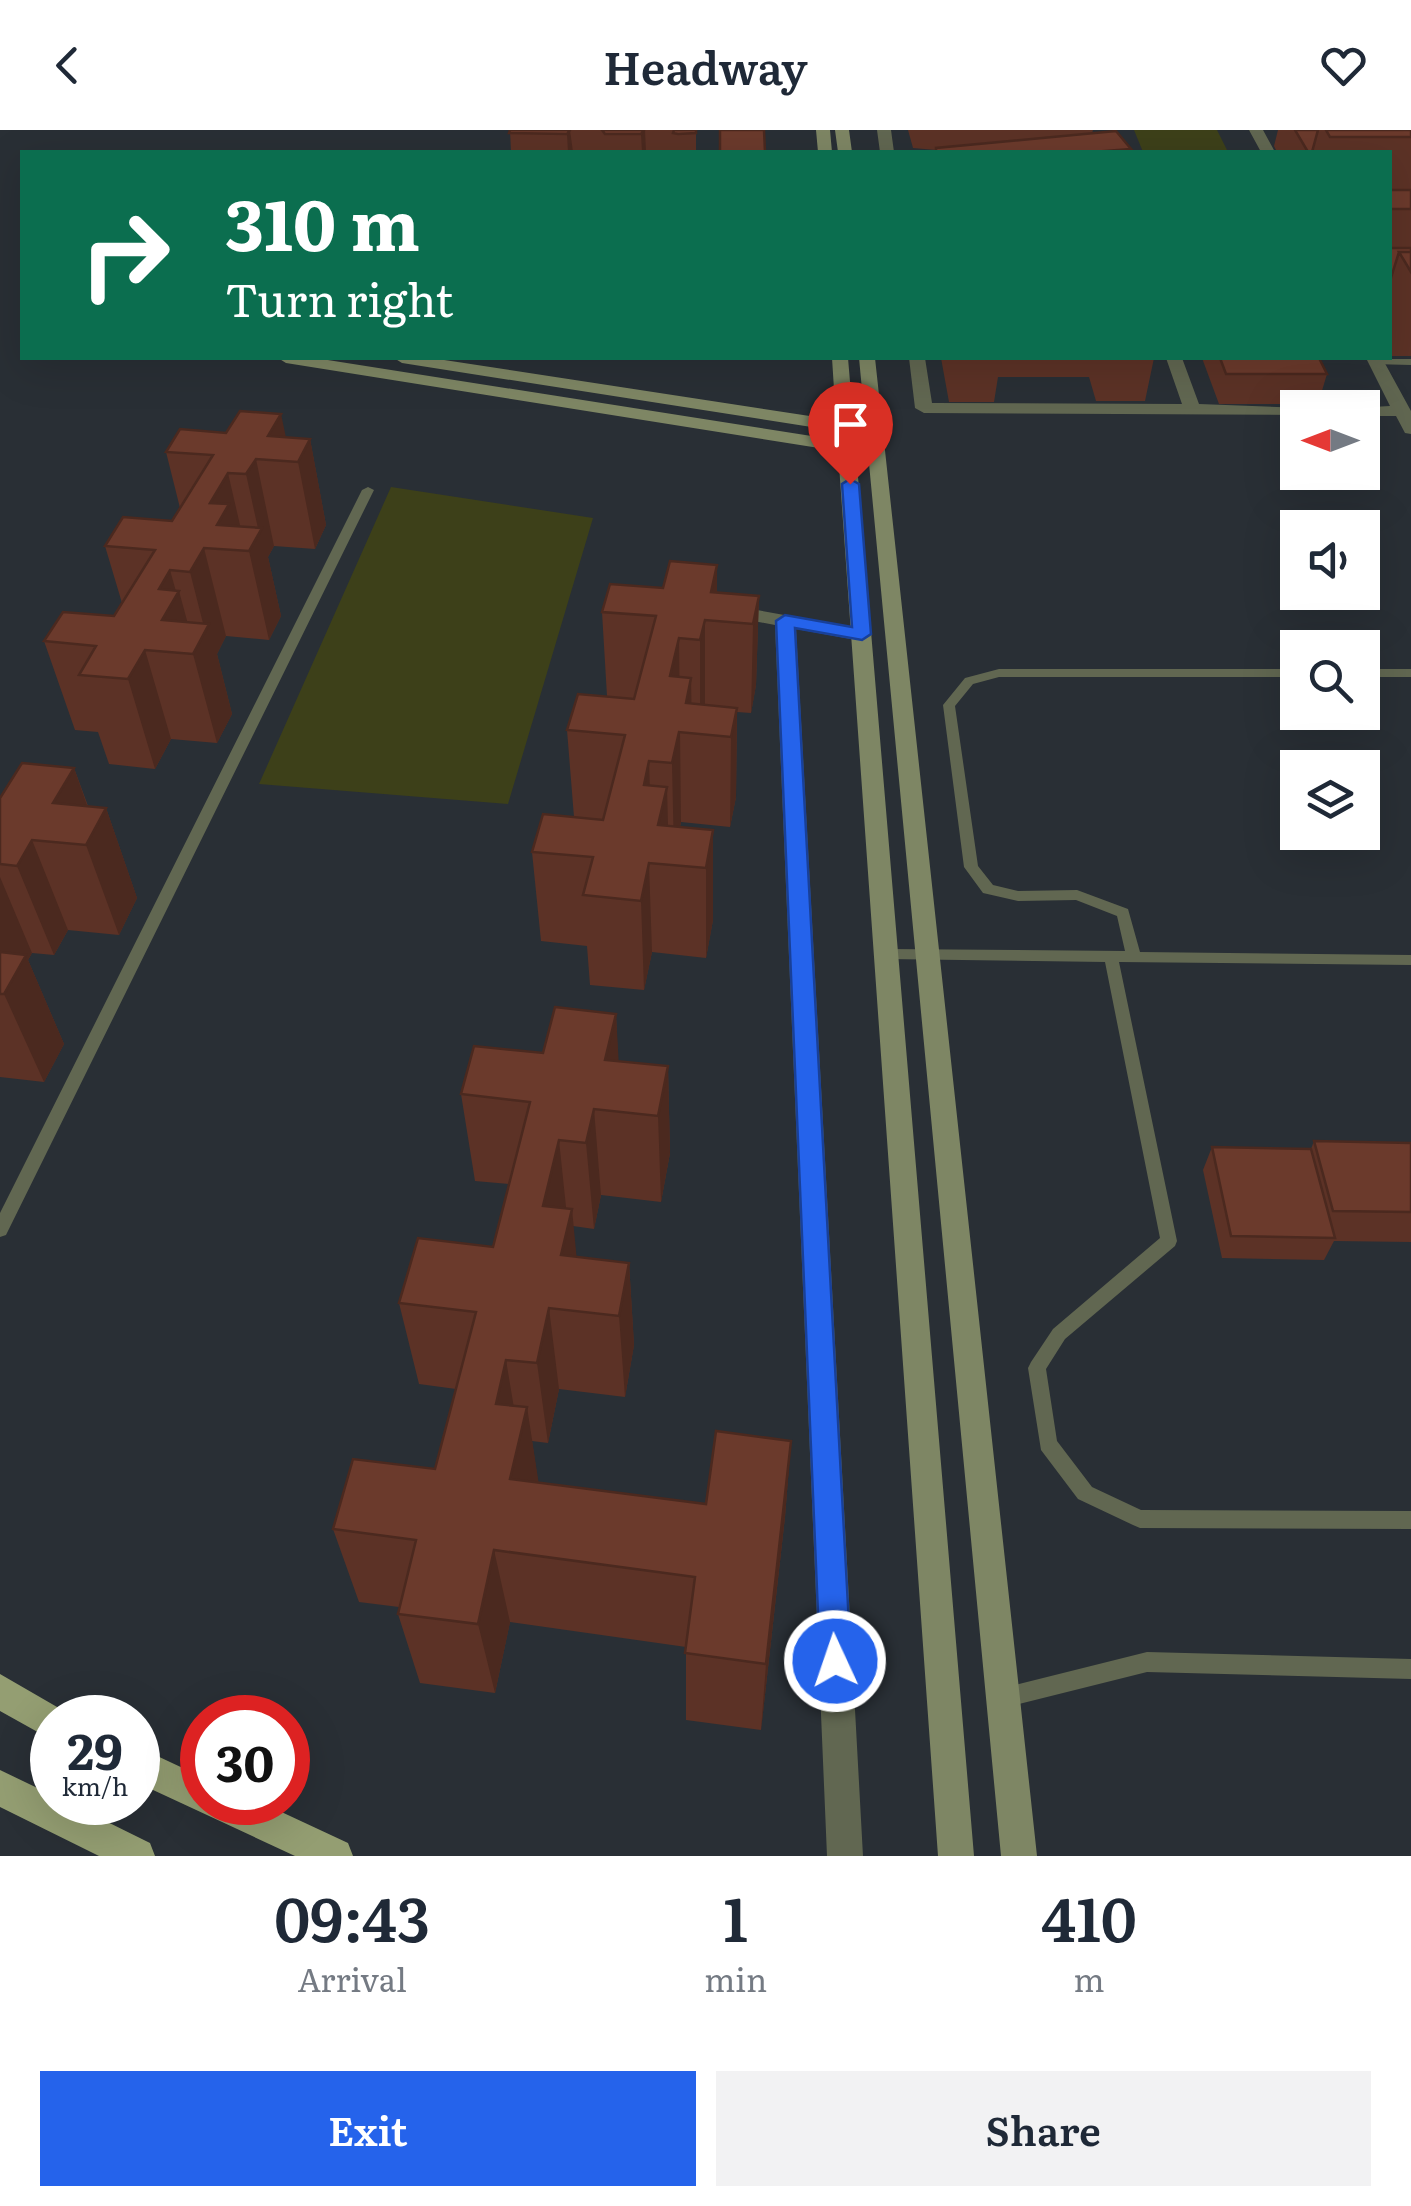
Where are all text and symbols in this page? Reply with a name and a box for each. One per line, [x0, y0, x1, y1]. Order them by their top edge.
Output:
text: Headway [603, 32, 808, 99]
icon: back [40, 38, 95, 93]
icon: heart [1316, 38, 1371, 93]
text: 310 m [225, 169, 420, 273]
icon: right [60, 190, 190, 320]
text: Turn right [225, 264, 453, 331]
pin [808, 382, 893, 485]
north arrow [1280, 390, 1380, 490]
map controls [1280, 390, 1380, 850]
icon: arrive [823, 397, 878, 452]
button: sound [1280, 510, 1380, 610]
button: search [1280, 630, 1380, 730]
button: layers [1280, 750, 1380, 850]
position arrow [783, 1609, 887, 1713]
speed limit sign: 30 [180, 1695, 310, 1825]
text: 29 [67, 1711, 123, 1785]
text: km/h [62, 1767, 128, 1804]
text: 09:43 [274, 1871, 430, 1960]
text: 1 [723, 1871, 748, 1960]
text: 410 [1041, 1871, 1137, 1960]
text: Arrival [297, 1954, 407, 2002]
text: min [704, 1954, 767, 2002]
text: m [1074, 1954, 1105, 2002]
button: Exit [40, 2071, 696, 2186]
button: Share [716, 2071, 1371, 2186]

